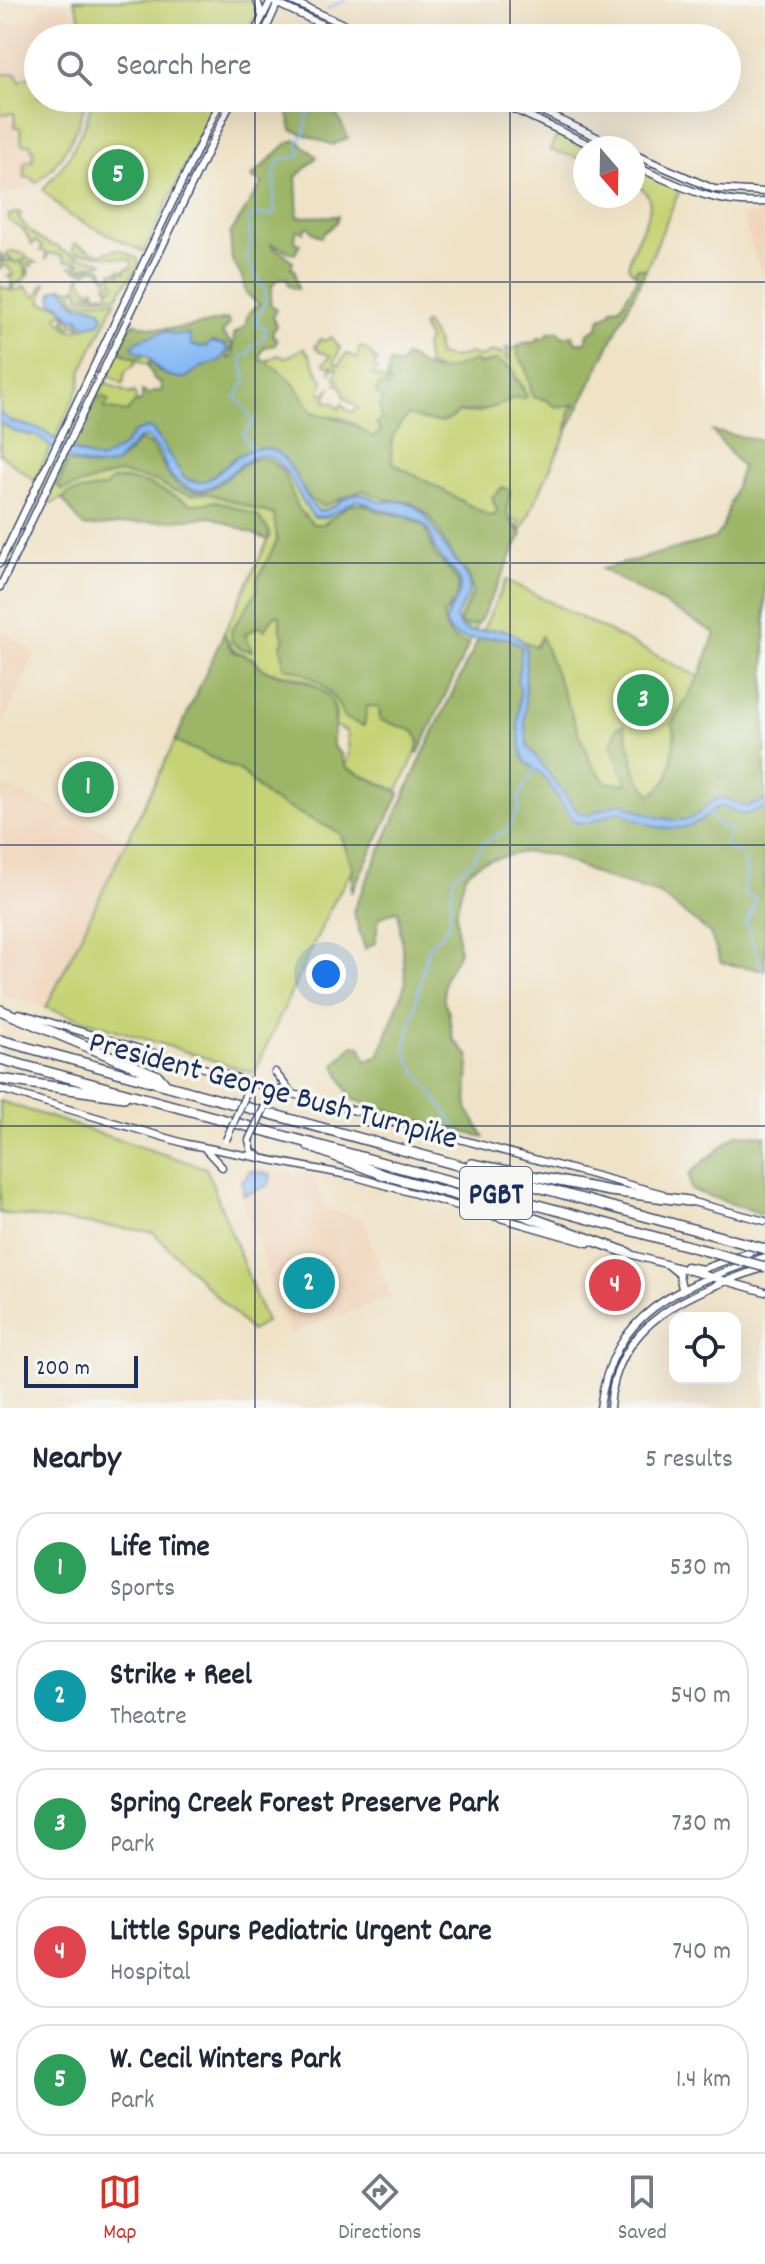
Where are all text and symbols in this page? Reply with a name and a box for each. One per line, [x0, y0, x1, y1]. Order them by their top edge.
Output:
search box [24, 24, 741, 112]
icon: search [52, 46, 96, 90]
text: Search here [116, 47, 252, 90]
north arrow [573, 136, 645, 208]
pin: 5 [92, 145, 144, 205]
pin: 3 [617, 670, 669, 730]
pin: 1 [62, 757, 114, 817]
your location [306, 954, 346, 994]
street label: President George Bush Turnpike [83, 1021, 462, 1164]
road number: PGBT [460, 1167, 532, 1219]
pin: 2 [283, 1253, 335, 1313]
pin: 4 [589, 1255, 641, 1315]
map controls [669, 1312, 741, 1384]
button: locate [669, 1312, 741, 1384]
scale bar [24, 1352, 138, 1388]
text: 200 m [36, 1354, 90, 1385]
text: Nearby [32, 1436, 121, 1485]
text: 5 results [645, 1442, 733, 1479]
text: Life Time [110, 1528, 210, 1571]
text: 1 [57, 1550, 63, 1587]
text: 530 m [669, 1550, 731, 1587]
text: Sports [110, 1571, 175, 1608]
text: Strike + Reel [110, 1656, 252, 1699]
text: 2 [54, 1678, 66, 1715]
text: 540 m [670, 1678, 731, 1715]
text: Theatre [110, 1699, 187, 1736]
text: Spring Creek Forest Preserve Park [110, 1784, 499, 1827]
text: 3 [54, 1806, 66, 1843]
text: 730 m [672, 1806, 731, 1843]
text: Park [110, 1827, 154, 1864]
text: Little Spurs Pediatric Urgent Care [110, 1912, 492, 1955]
text: 4 [55, 1934, 65, 1971]
text: 740 m [672, 1934, 731, 1971]
text: Hospital [110, 1955, 191, 1992]
text: W. Cecil Winters Park [110, 2040, 341, 2083]
text: 5 [54, 2062, 66, 2099]
text: 1.4 km [676, 2062, 731, 2099]
text: Park [110, 2083, 154, 2120]
tab: Map [98, 2170, 142, 2249]
tab: Directions [338, 2170, 422, 2249]
tab: Saved [618, 2170, 667, 2249]

